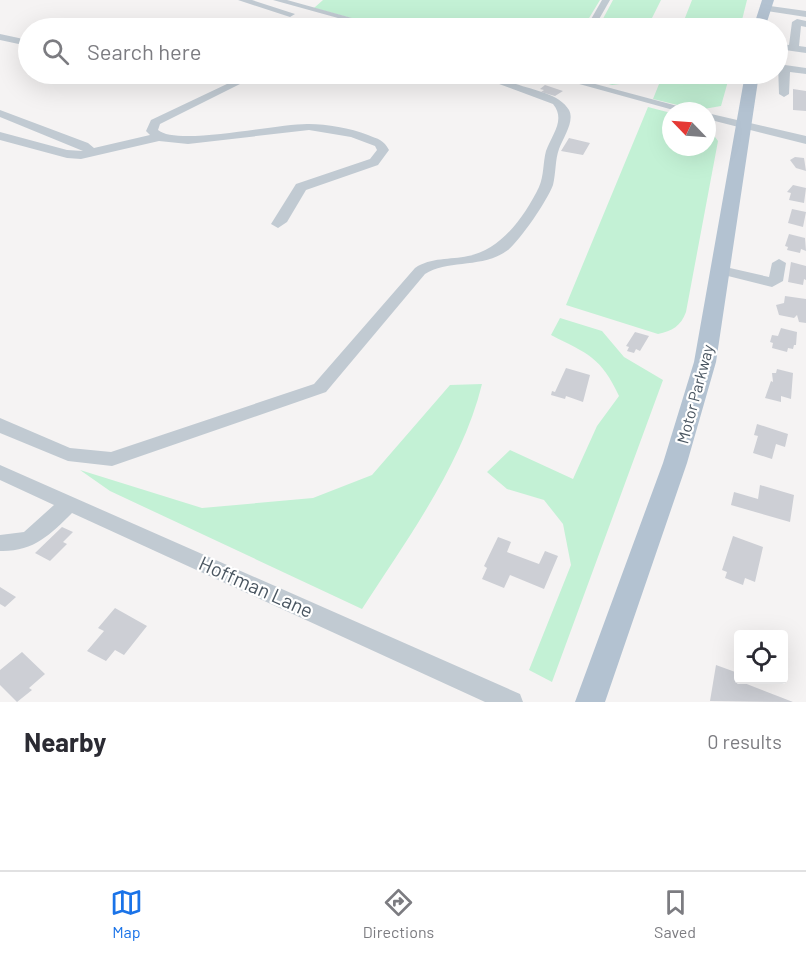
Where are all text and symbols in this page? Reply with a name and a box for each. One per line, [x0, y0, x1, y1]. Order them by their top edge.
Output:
search box [18, 18, 788, 84]
icon: search [39, 35, 72, 68]
text: Search here [87, 38, 201, 64]
north arrow [662, 102, 716, 156]
street label: Motor Parkway [672, 342, 717, 445]
street label: Hoffman Lane [196, 550, 317, 622]
map controls [734, 630, 788, 684]
button: locate [734, 630, 788, 684]
text: Nearby [24, 726, 106, 757]
text: 0 results [707, 729, 782, 753]
tab: Map [110, 886, 143, 941]
tab: Directions [363, 886, 434, 941]
tab: Saved [654, 886, 696, 941]

